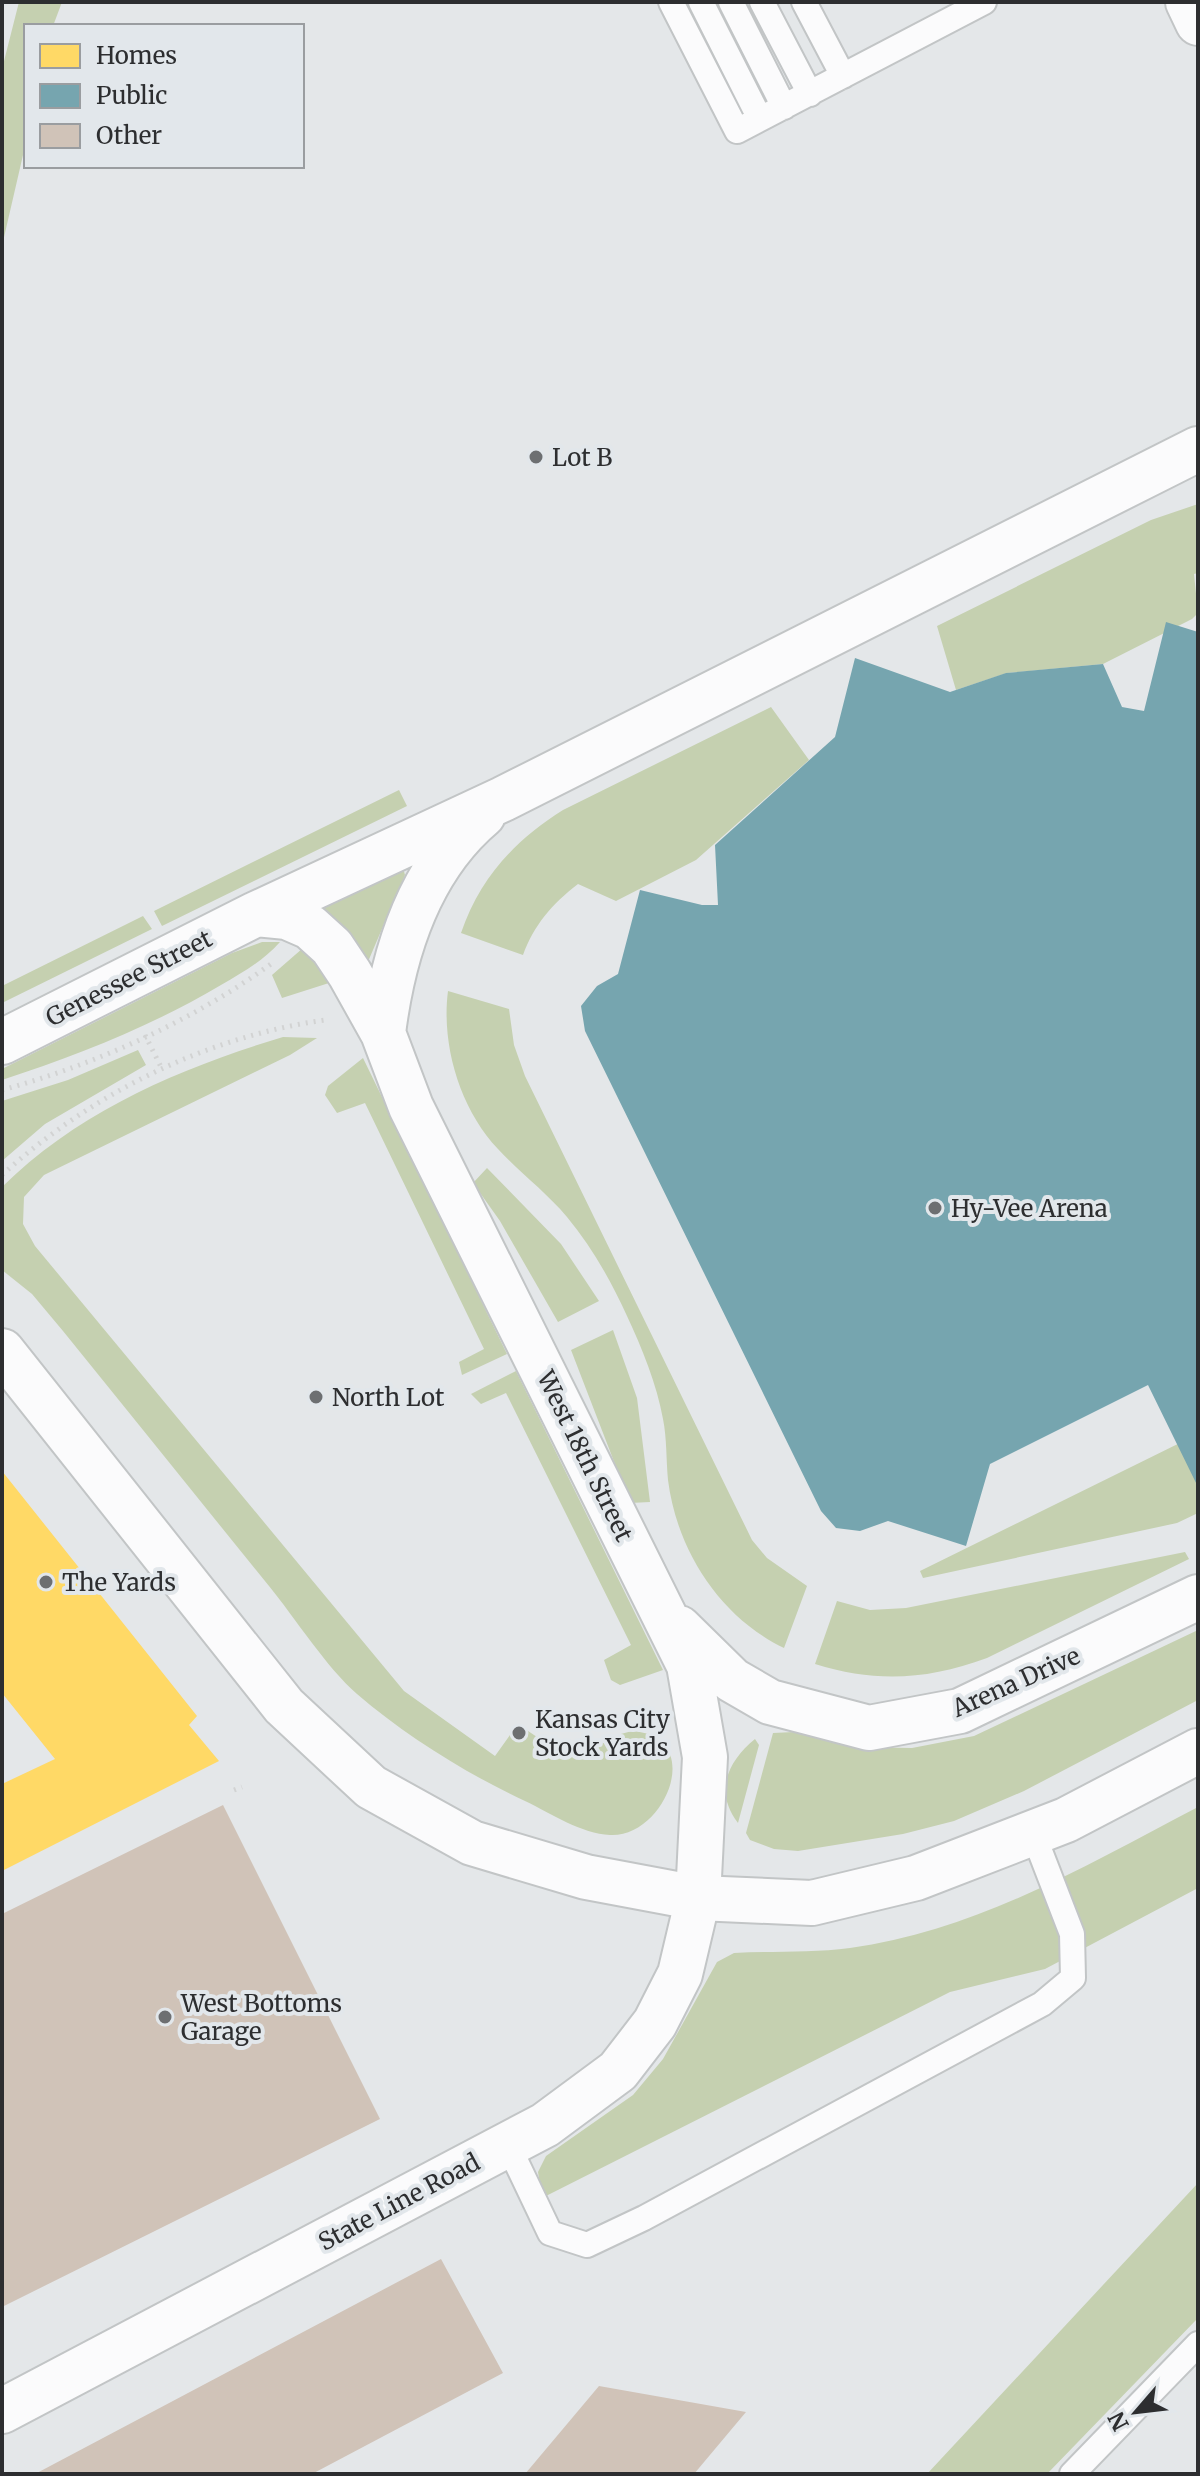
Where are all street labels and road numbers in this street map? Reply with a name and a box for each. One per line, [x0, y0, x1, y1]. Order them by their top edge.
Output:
street label: Genessee Street [41, 922, 218, 1033]
street label: West 18th Street [530, 1365, 640, 1547]
street label: Arena Drive [946, 1640, 1085, 1724]
street label: State Line Road [313, 2146, 485, 2258]

